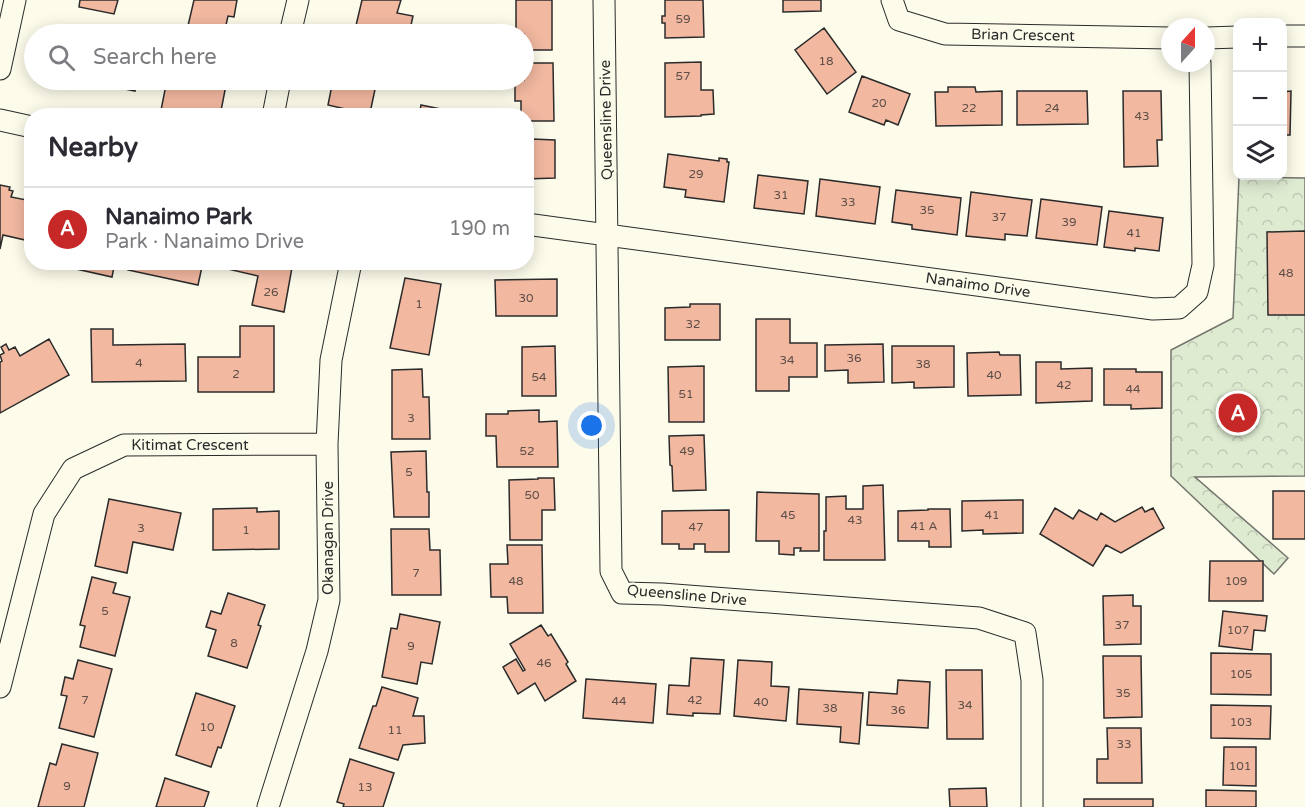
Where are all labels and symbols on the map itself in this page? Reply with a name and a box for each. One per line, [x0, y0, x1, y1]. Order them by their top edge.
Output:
house number: 59 [675, 12, 691, 26]
north arrow [1161, 18, 1215, 72]
street label: Brian Crescent [971, 25, 1075, 45]
house number: 18 [818, 54, 834, 68]
street label: Queensline Drive [596, 60, 616, 180]
house number: 57 [675, 69, 691, 83]
house number: 20 [871, 96, 887, 110]
house number: 22 [961, 101, 977, 115]
house number: 24 [1044, 101, 1060, 115]
house number: 43 [1134, 109, 1150, 123]
house number: 29 [688, 167, 704, 181]
house number: 31 [773, 188, 789, 202]
house number: 33 [840, 195, 856, 209]
house number: 35 [919, 203, 935, 217]
house number: 37 [991, 210, 1007, 224]
house number: 39 [1061, 215, 1077, 229]
house number: 41 [1126, 226, 1142, 240]
house number: 48 [1278, 266, 1294, 280]
street label: Nanaimo Drive [925, 269, 1031, 301]
house number: 26 [263, 285, 279, 299]
house number: 30 [518, 291, 534, 305]
house number: 1 [415, 297, 423, 311]
house number: 32 [685, 317, 701, 331]
house number: 36 [846, 351, 862, 365]
house number: 34 [779, 353, 795, 367]
house number: 4 [135, 356, 143, 370]
house number: 38 [915, 357, 931, 371]
house number: 2 [232, 367, 240, 381]
house number: 40 [986, 368, 1002, 382]
house number: 54 [531, 370, 547, 384]
house number: 42 [1056, 378, 1072, 392]
house number: 44 [1125, 382, 1141, 396]
house number: 51 [678, 387, 694, 401]
pin: A [1218, 390, 1258, 436]
house number: 3 [407, 411, 415, 425]
your location [577, 411, 606, 440]
street label: Kitimat Crescent [131, 436, 249, 454]
house number: 52 [519, 444, 535, 458]
house number: 49 [679, 444, 695, 458]
house number: 5 [405, 465, 413, 479]
street label: Okanagan Drive [319, 481, 337, 595]
house number: 50 [524, 488, 540, 502]
house number: 45 [780, 508, 796, 522]
house number: 41 [984, 508, 1000, 522]
house number: 43 [847, 513, 863, 527]
house number: 41 A [910, 519, 938, 533]
house number: 47 [688, 520, 704, 534]
house number: 3 [137, 521, 145, 535]
house number: 1 [242, 523, 250, 537]
house number: 7 [412, 566, 420, 580]
house number: 48 [508, 574, 524, 588]
house number: 109 [1225, 574, 1247, 588]
street label: Queensline Drive [626, 581, 748, 609]
house number: 5 [101, 604, 109, 618]
house number: 37 [1114, 618, 1130, 632]
house number: 107 [1227, 623, 1249, 637]
house number: 8 [230, 636, 238, 650]
house number: 9 [407, 639, 415, 653]
house number: 46 [536, 656, 552, 670]
house number: 105 [1230, 667, 1252, 681]
house number: 35 [1115, 686, 1131, 700]
house number: 7 [81, 693, 89, 707]
house number: 42 [687, 693, 703, 707]
house number: 44 [611, 694, 627, 708]
house number: 40 [753, 695, 769, 709]
house number: 34 [957, 698, 973, 712]
house number: 38 [822, 701, 838, 715]
house number: 36 [890, 703, 906, 717]
house number: 103 [1230, 715, 1252, 729]
house number: 10 [199, 720, 215, 734]
house number: 11 [387, 723, 403, 737]
house number: 33 [1116, 737, 1132, 751]
house number: 101 [1229, 759, 1251, 773]
house number: 9 [63, 779, 71, 793]
house number: 13 [357, 780, 373, 794]

